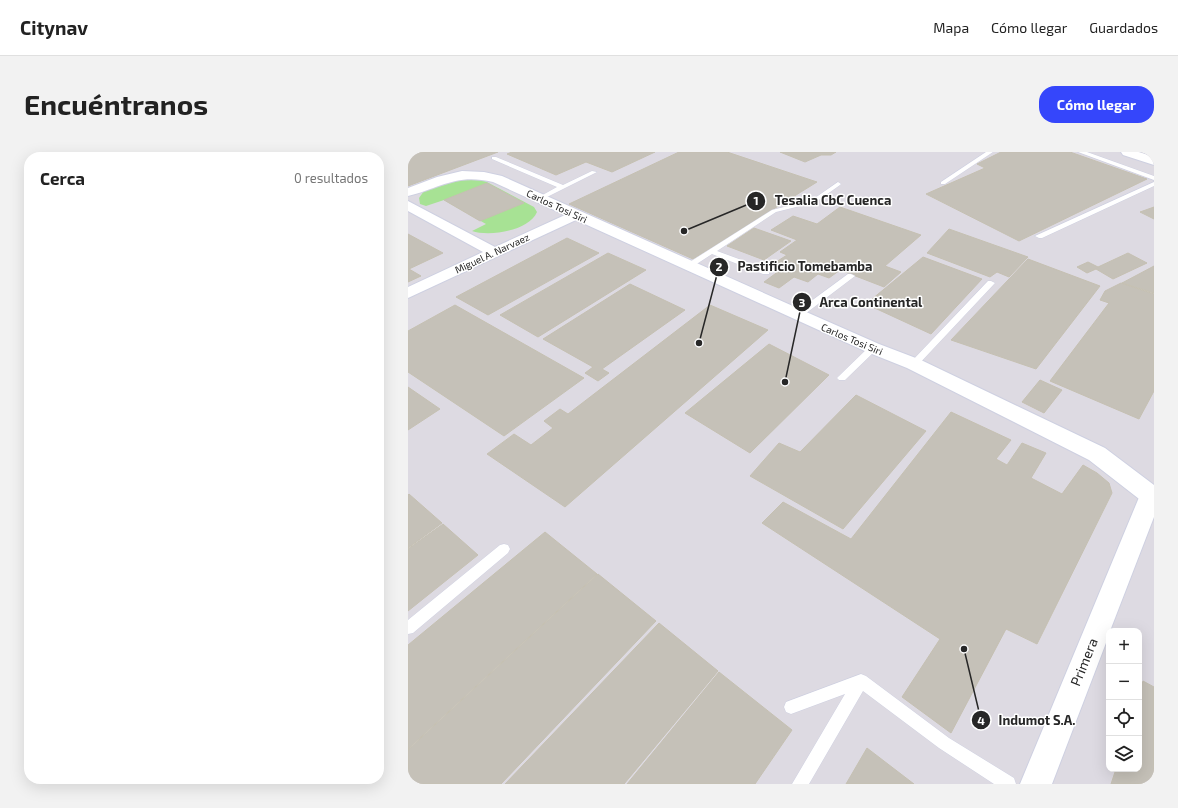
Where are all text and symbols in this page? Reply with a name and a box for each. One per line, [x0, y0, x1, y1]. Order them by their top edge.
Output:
text: Citynav [20, 16, 88, 39]
text: Mapa [933, 19, 969, 36]
text: Cómo llegar [991, 19, 1067, 36]
text: Guardados [1089, 19, 1158, 36]
button: Cómo llegar [1039, 86, 1154, 123]
text: Encuéntranos [24, 87, 208, 121]
text: Cerca [40, 168, 85, 188]
text: 0 resultados [294, 170, 368, 186]
street label: Carlos Tosi Siri [525, 187, 589, 225]
callout: Tesalia CbC Cuenca [746, 188, 899, 213]
text: Tesalia CbC Cuenca [775, 192, 891, 208]
text: 1 [753, 193, 759, 207]
street label: Miguel A. Narvaez [453, 230, 531, 276]
callout: Pastificio Tomebamba [709, 254, 880, 279]
text: Pastificio Tomebamba [738, 258, 872, 274]
text: 2 [716, 259, 723, 273]
callout: Arca Continental [792, 290, 930, 315]
text: Arca Continental [820, 294, 923, 310]
text: 3 [799, 295, 806, 309]
street label: Carlos Tosi Siri [819, 321, 885, 357]
map controls [1106, 628, 1142, 772]
button: + [1106, 628, 1142, 664]
street label: Primera [1066, 635, 1101, 688]
button: − [1106, 664, 1142, 700]
button: locate [1106, 700, 1142, 736]
callout: Indumot S.A. [971, 708, 1083, 733]
text: Indumot S.A. [999, 712, 1075, 728]
text: 4 [977, 713, 985, 727]
button: layers [1106, 736, 1142, 772]

